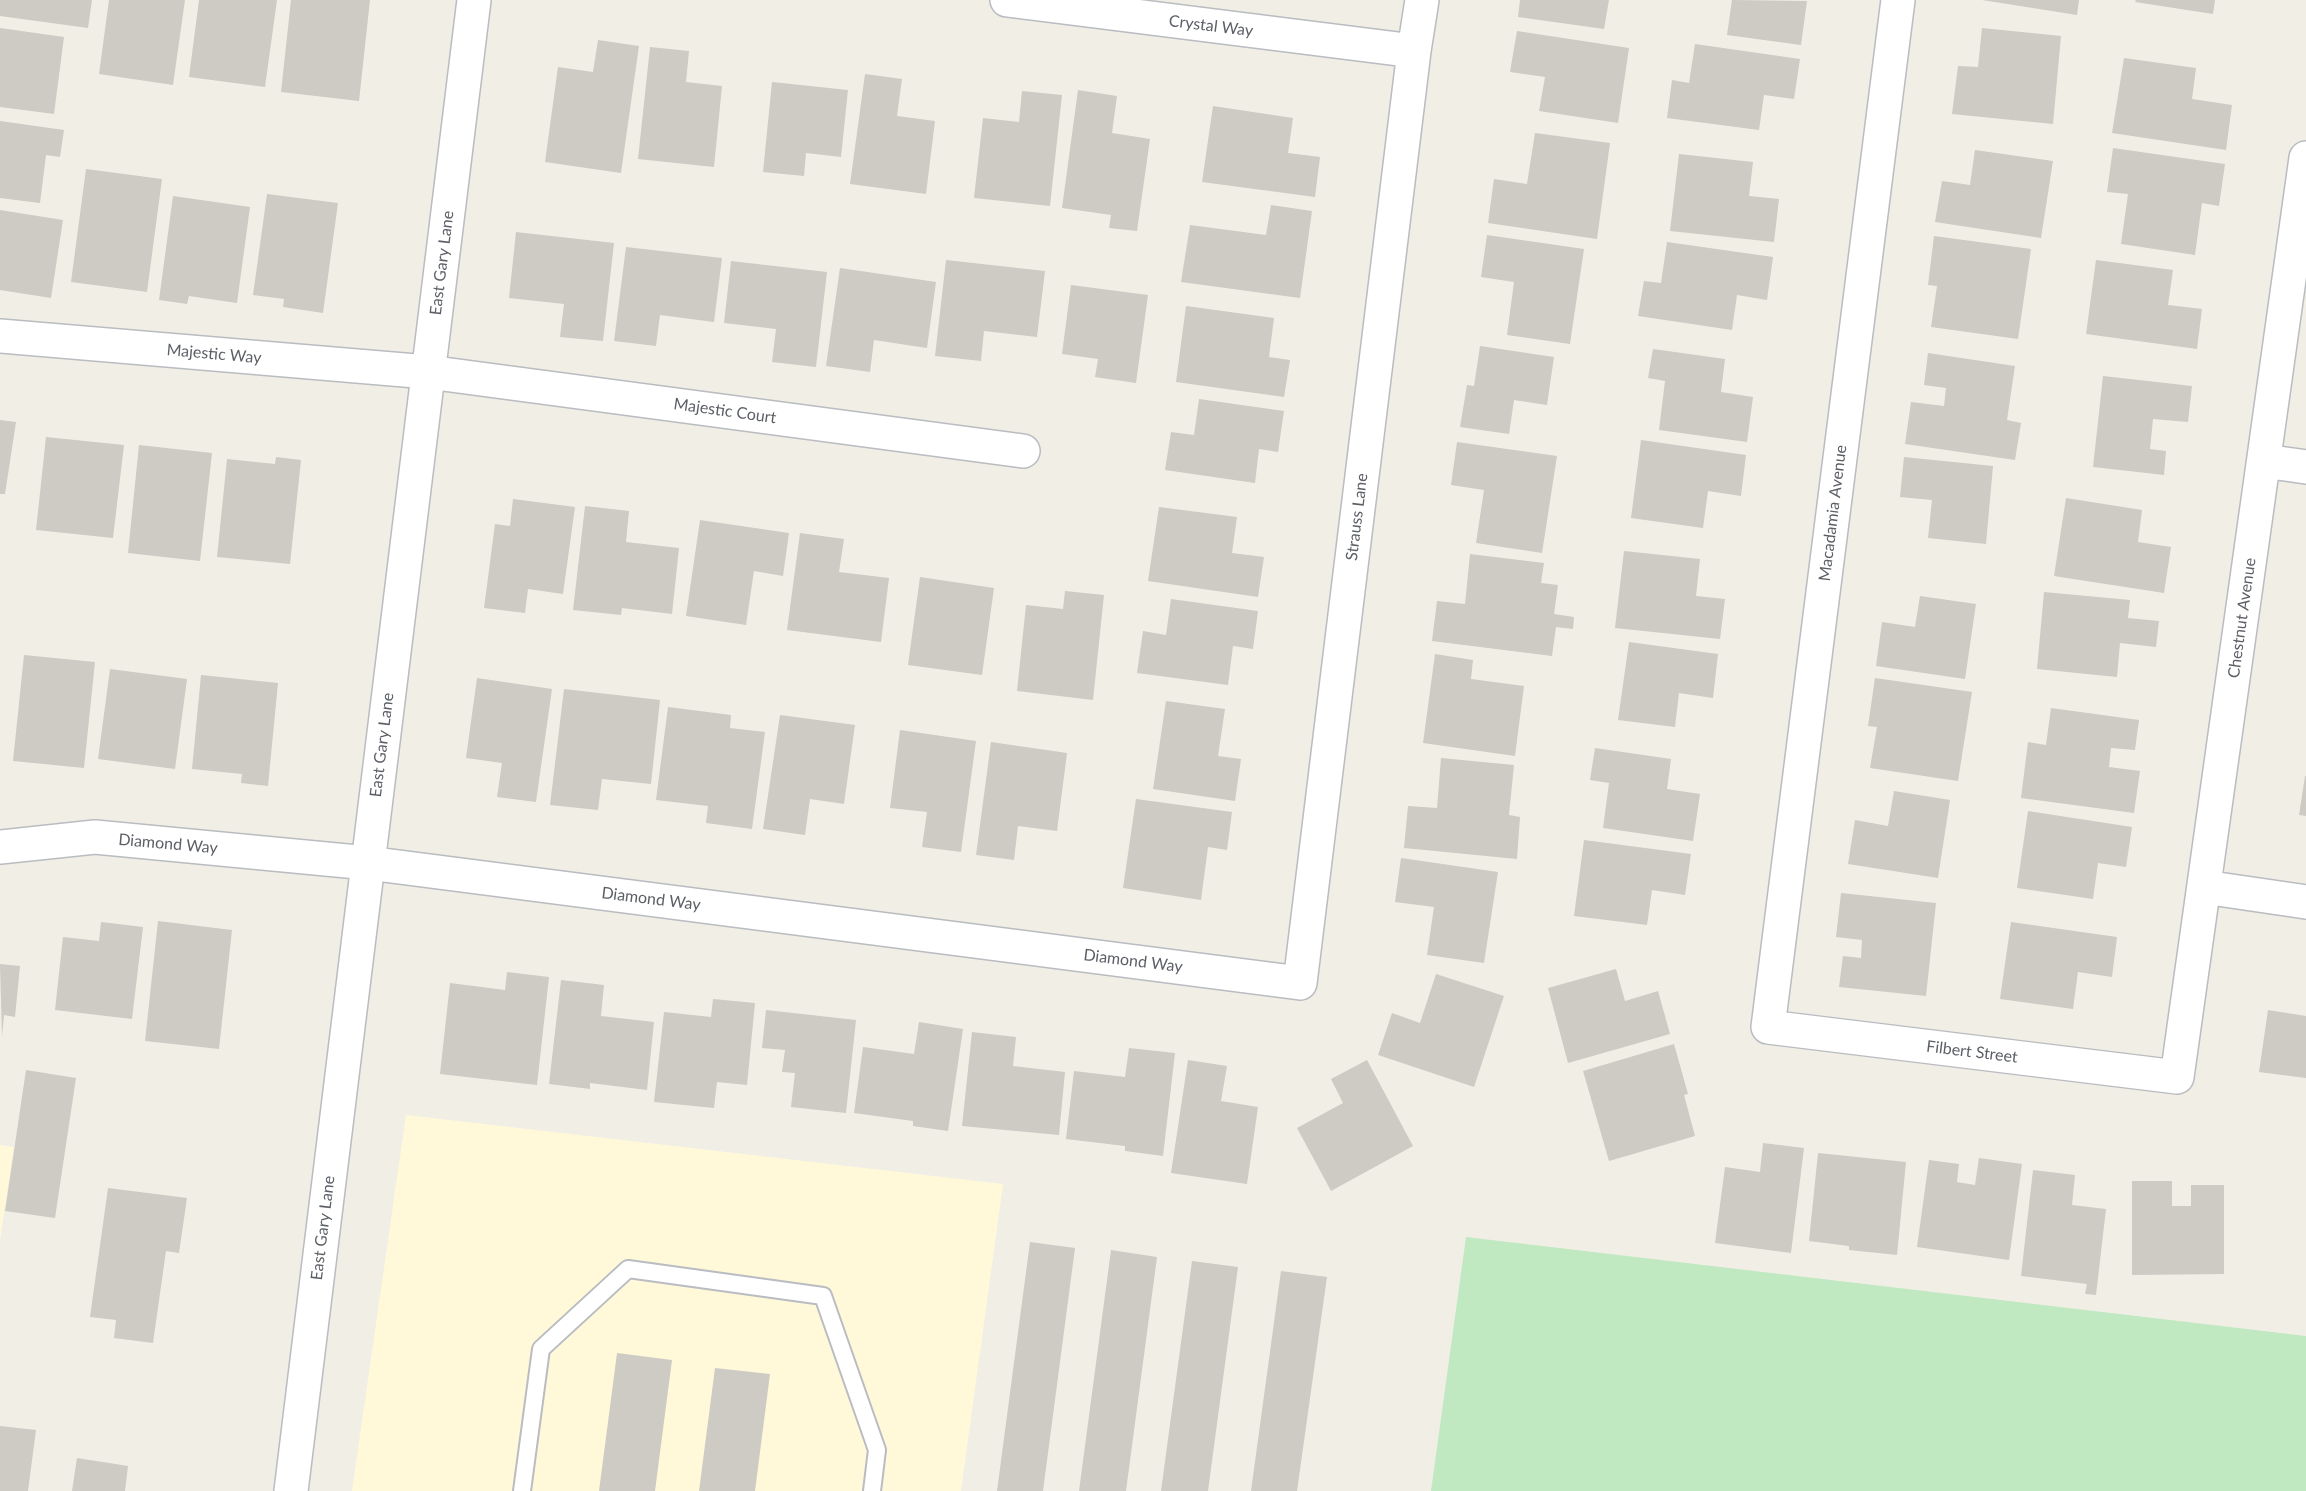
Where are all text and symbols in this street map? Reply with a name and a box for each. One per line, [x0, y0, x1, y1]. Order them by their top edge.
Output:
street label: Crystal Way [1168, 11, 1254, 41]
street label: East Gary Lane [426, 210, 458, 316]
street label: Majestic Way [166, 340, 262, 368]
street label: Majestic Court [672, 394, 778, 428]
street label: Macadamia Avenue [1815, 444, 1851, 582]
street label: Strauss Lane [1342, 472, 1372, 562]
street label: Chestnut Avenue [2224, 557, 2260, 679]
street label: East Gary Lane [366, 692, 398, 798]
street label: Diamond Way [118, 830, 218, 858]
street label: Diamond Way [600, 883, 702, 915]
street label: Diamond Way [1082, 945, 1184, 977]
street label: Filbert Street [1925, 1037, 2019, 1067]
street label: East Gary Lane [307, 1175, 339, 1281]

